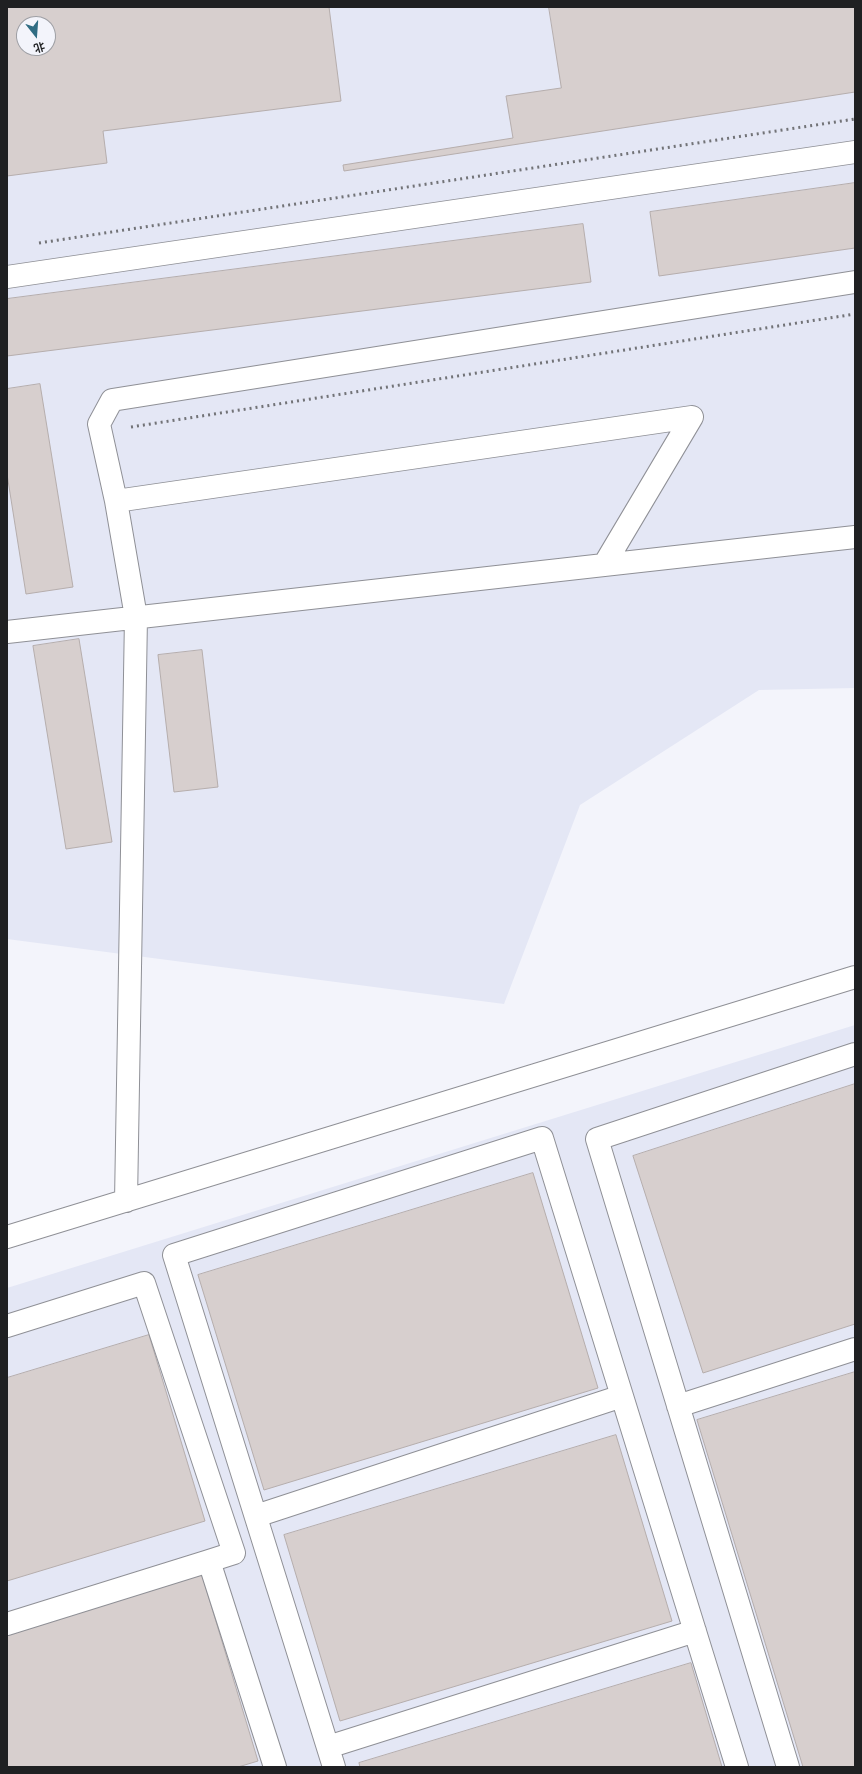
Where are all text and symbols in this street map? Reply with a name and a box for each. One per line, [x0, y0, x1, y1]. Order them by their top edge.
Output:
north arrow [16, 16, 56, 56]
text: 北 [32, 39, 47, 55]

